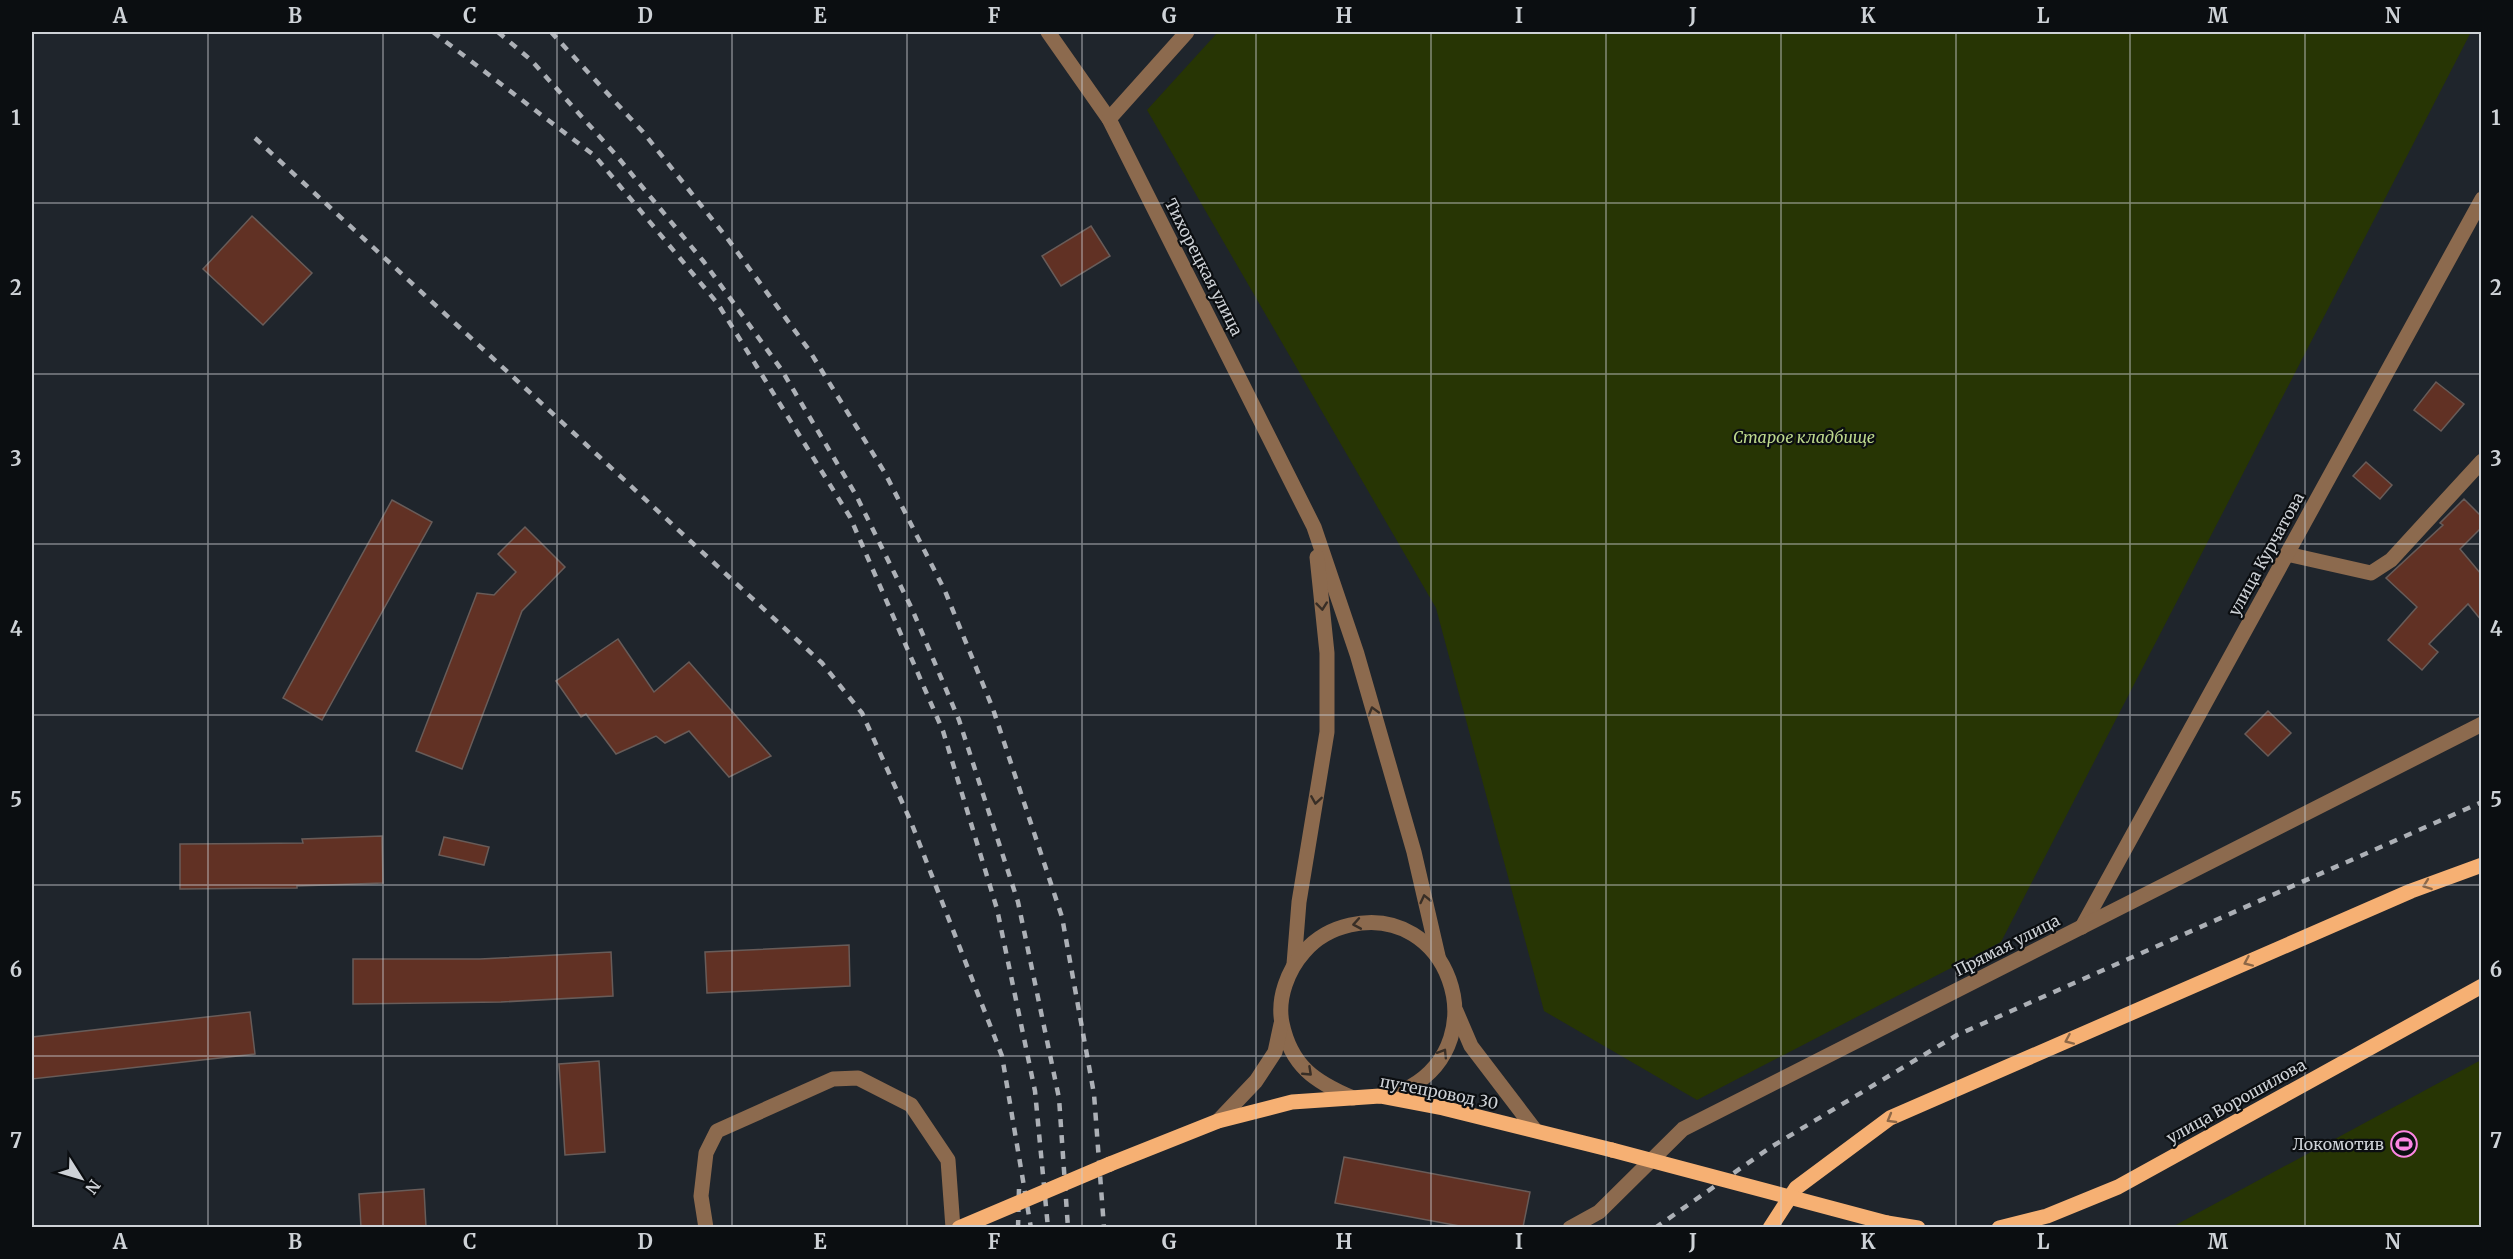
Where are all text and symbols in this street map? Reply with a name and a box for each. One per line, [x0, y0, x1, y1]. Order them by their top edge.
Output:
text: A [112, 3, 128, 28]
text: B [288, 3, 302, 28]
text: C [463, 3, 477, 28]
text: D [637, 3, 653, 28]
text: E [813, 3, 827, 28]
text: F [988, 3, 1001, 28]
text: G [1162, 3, 1177, 28]
text: H [1336, 3, 1352, 28]
text: I [1515, 3, 1523, 28]
text: J [1688, 3, 1697, 28]
text: K [1861, 3, 1876, 28]
text: L [2037, 3, 2050, 28]
text: M [2208, 3, 2229, 28]
text: N [2385, 3, 2401, 28]
text: 1 [11, 105, 21, 130]
text: 1 [2491, 105, 2501, 130]
street label: Тихорецкая улица [1161, 195, 1247, 339]
text: 2 [10, 275, 22, 300]
text: 2 [2490, 275, 2502, 300]
park label: Старое кладбище [1733, 427, 1875, 447]
text: 3 [10, 446, 22, 471]
text: 3 [2490, 446, 2502, 471]
street label: улица Курчатова [2224, 488, 2308, 619]
one-way arrow [1316, 602, 1328, 611]
text: 4 [10, 616, 23, 641]
text: 4 [2490, 616, 2503, 641]
one-way arrow [1368, 706, 1380, 717]
text: 5 [10, 787, 22, 812]
text: 5 [2490, 787, 2502, 812]
one-way arrow [1310, 795, 1322, 805]
one-way arrow [2422, 878, 2433, 890]
one-way arrow [1419, 894, 1432, 904]
street label: Прямая улица [1951, 910, 2063, 980]
one-way arrow [1352, 917, 1362, 930]
one-way arrow [2243, 955, 2254, 967]
text: 6 [10, 957, 22, 982]
text: 6 [2490, 957, 2502, 982]
one-way arrow [2064, 1033, 2075, 1045]
one-way arrow [1436, 1049, 1447, 1060]
street label: улица Ворошилова [2163, 1054, 2310, 1148]
one-way arrow [1302, 1065, 1312, 1076]
street label: путепровод 30 [1378, 1071, 1500, 1113]
one-way arrow [1887, 1112, 1897, 1123]
text: 7 [10, 1128, 22, 1153]
text: 7 [2490, 1128, 2502, 1153]
sports icon: Локомотив [2389, 1129, 2419, 1159]
place label: Локомотив [2293, 1134, 2384, 1154]
north arrow [51, 1148, 111, 1208]
text: N [81, 1176, 105, 1198]
text: A [112, 1229, 128, 1254]
text: B [288, 1229, 302, 1254]
text: C [463, 1229, 477, 1254]
text: D [637, 1229, 653, 1254]
text: E [813, 1229, 827, 1254]
text: F [988, 1229, 1001, 1254]
text: G [1162, 1229, 1177, 1254]
text: H [1336, 1229, 1352, 1254]
text: I [1515, 1229, 1523, 1254]
text: J [1688, 1229, 1697, 1254]
text: K [1861, 1229, 1876, 1254]
text: L [2037, 1229, 2050, 1254]
text: M [2208, 1229, 2229, 1254]
text: N [2385, 1229, 2401, 1254]

